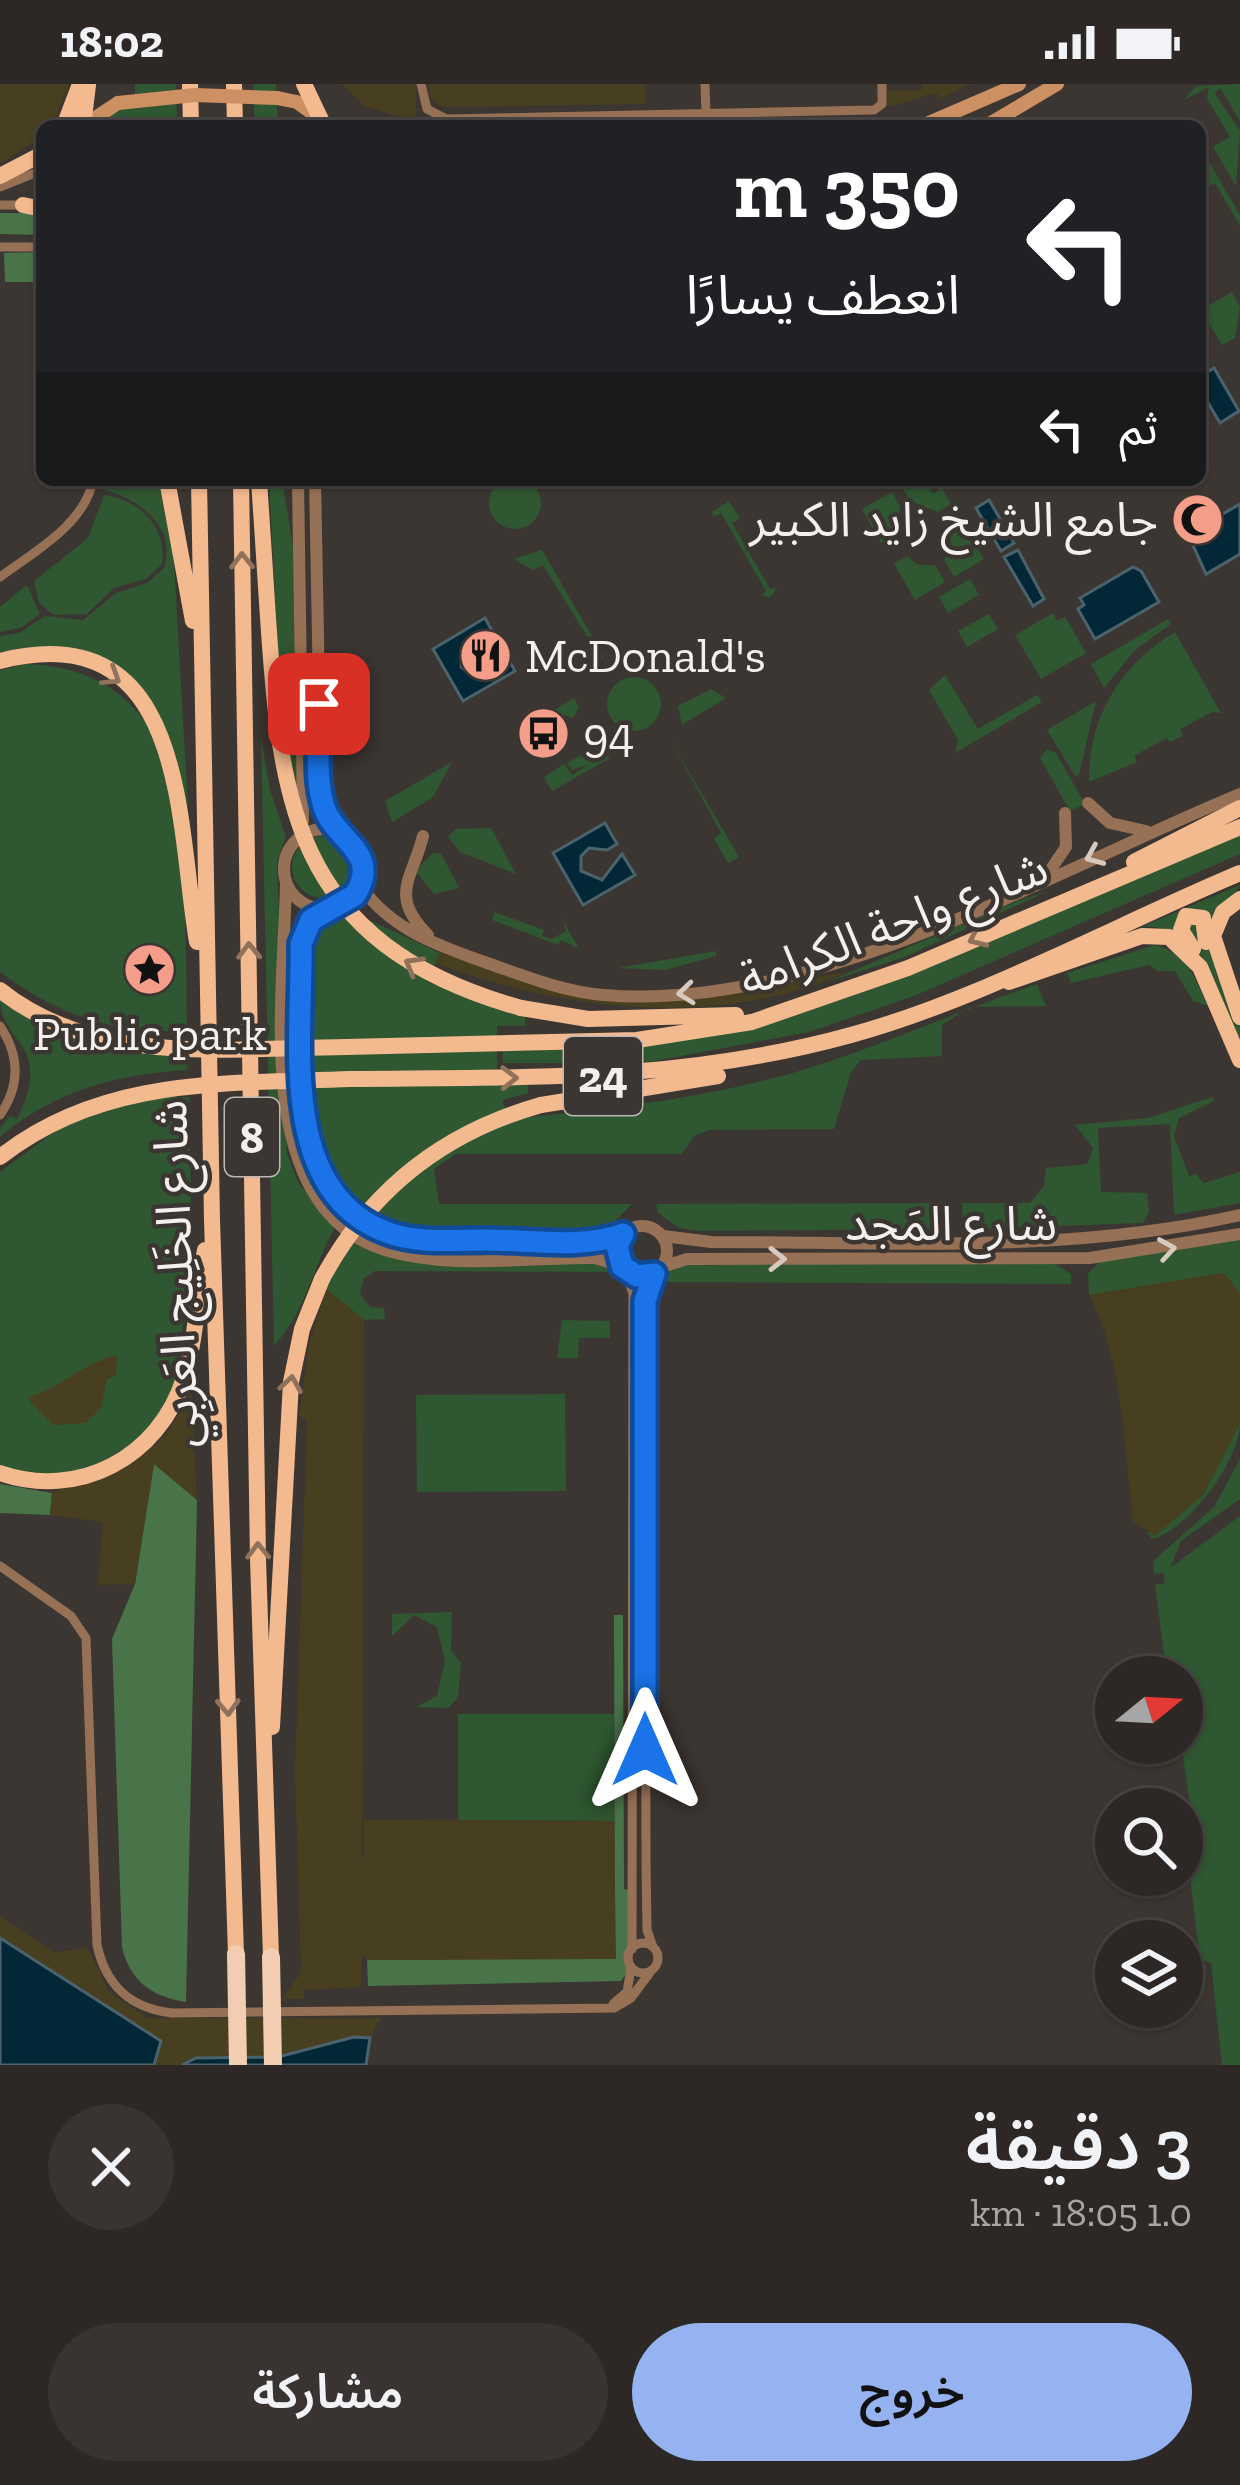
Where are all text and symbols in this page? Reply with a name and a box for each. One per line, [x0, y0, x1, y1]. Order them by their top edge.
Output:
text: 18:02 [60, 15, 164, 69]
text: 350 m [734, 138, 960, 239]
icon: left [1002, 168, 1158, 324]
text: انعطف يسارًا [686, 263, 960, 328]
icon: left [1029, 396, 1095, 462]
text: ثم [1119, 402, 1158, 456]
place label: جامع الشيخ زايد الكبير [747, 491, 1158, 555]
mosque icon: جامع الشيخ زايد الكبير [1169, 491, 1225, 547]
one-way arrow [229, 551, 255, 569]
restaurant icon: McDonald's [458, 627, 514, 683]
place label: McDonald's [525, 627, 766, 684]
pin [268, 653, 370, 755]
one-way arrow [98, 663, 120, 685]
icon: arrive [286, 671, 352, 737]
bus stop icon: 94 [516, 706, 572, 762]
place label: 94 [583, 706, 634, 763]
street label: شارع واحة الكرامة [731, 838, 1058, 1015]
one-way arrow [1085, 842, 1106, 866]
one-way arrow [968, 923, 990, 947]
one-way arrow [236, 941, 262, 960]
place icon: Public park [122, 942, 178, 998]
one-way arrow [404, 957, 426, 980]
one-way arrow [677, 980, 696, 1005]
place label: Public park [33, 1005, 267, 1062]
road number: 24 [564, 1037, 642, 1115]
one-way arrow [500, 1065, 519, 1091]
road number: 8 [225, 1098, 279, 1176]
street label: شارع الخَلِيج العَربِي [141, 1099, 218, 1449]
street label: شارع المَجد [845, 1195, 1057, 1259]
one-way arrow [1156, 1238, 1176, 1263]
one-way arrow [769, 1246, 787, 1272]
one-way arrow [277, 1374, 303, 1393]
one-way arrow [246, 1541, 272, 1560]
north arrow [1095, 1656, 1203, 1764]
map controls [1095, 1656, 1203, 2028]
position arrow [582, 1687, 708, 1813]
one-way arrow [214, 1698, 240, 1717]
button: search [1095, 1788, 1203, 1896]
button: layers [1095, 1920, 1203, 2028]
text: 3 دقيقة [966, 2101, 1192, 2187]
button: close [48, 2104, 174, 2230]
text: 1.0 km · 18:05 [971, 2189, 1192, 2236]
button: مشاركة [48, 2323, 608, 2461]
button: خروج [632, 2323, 1192, 2461]

